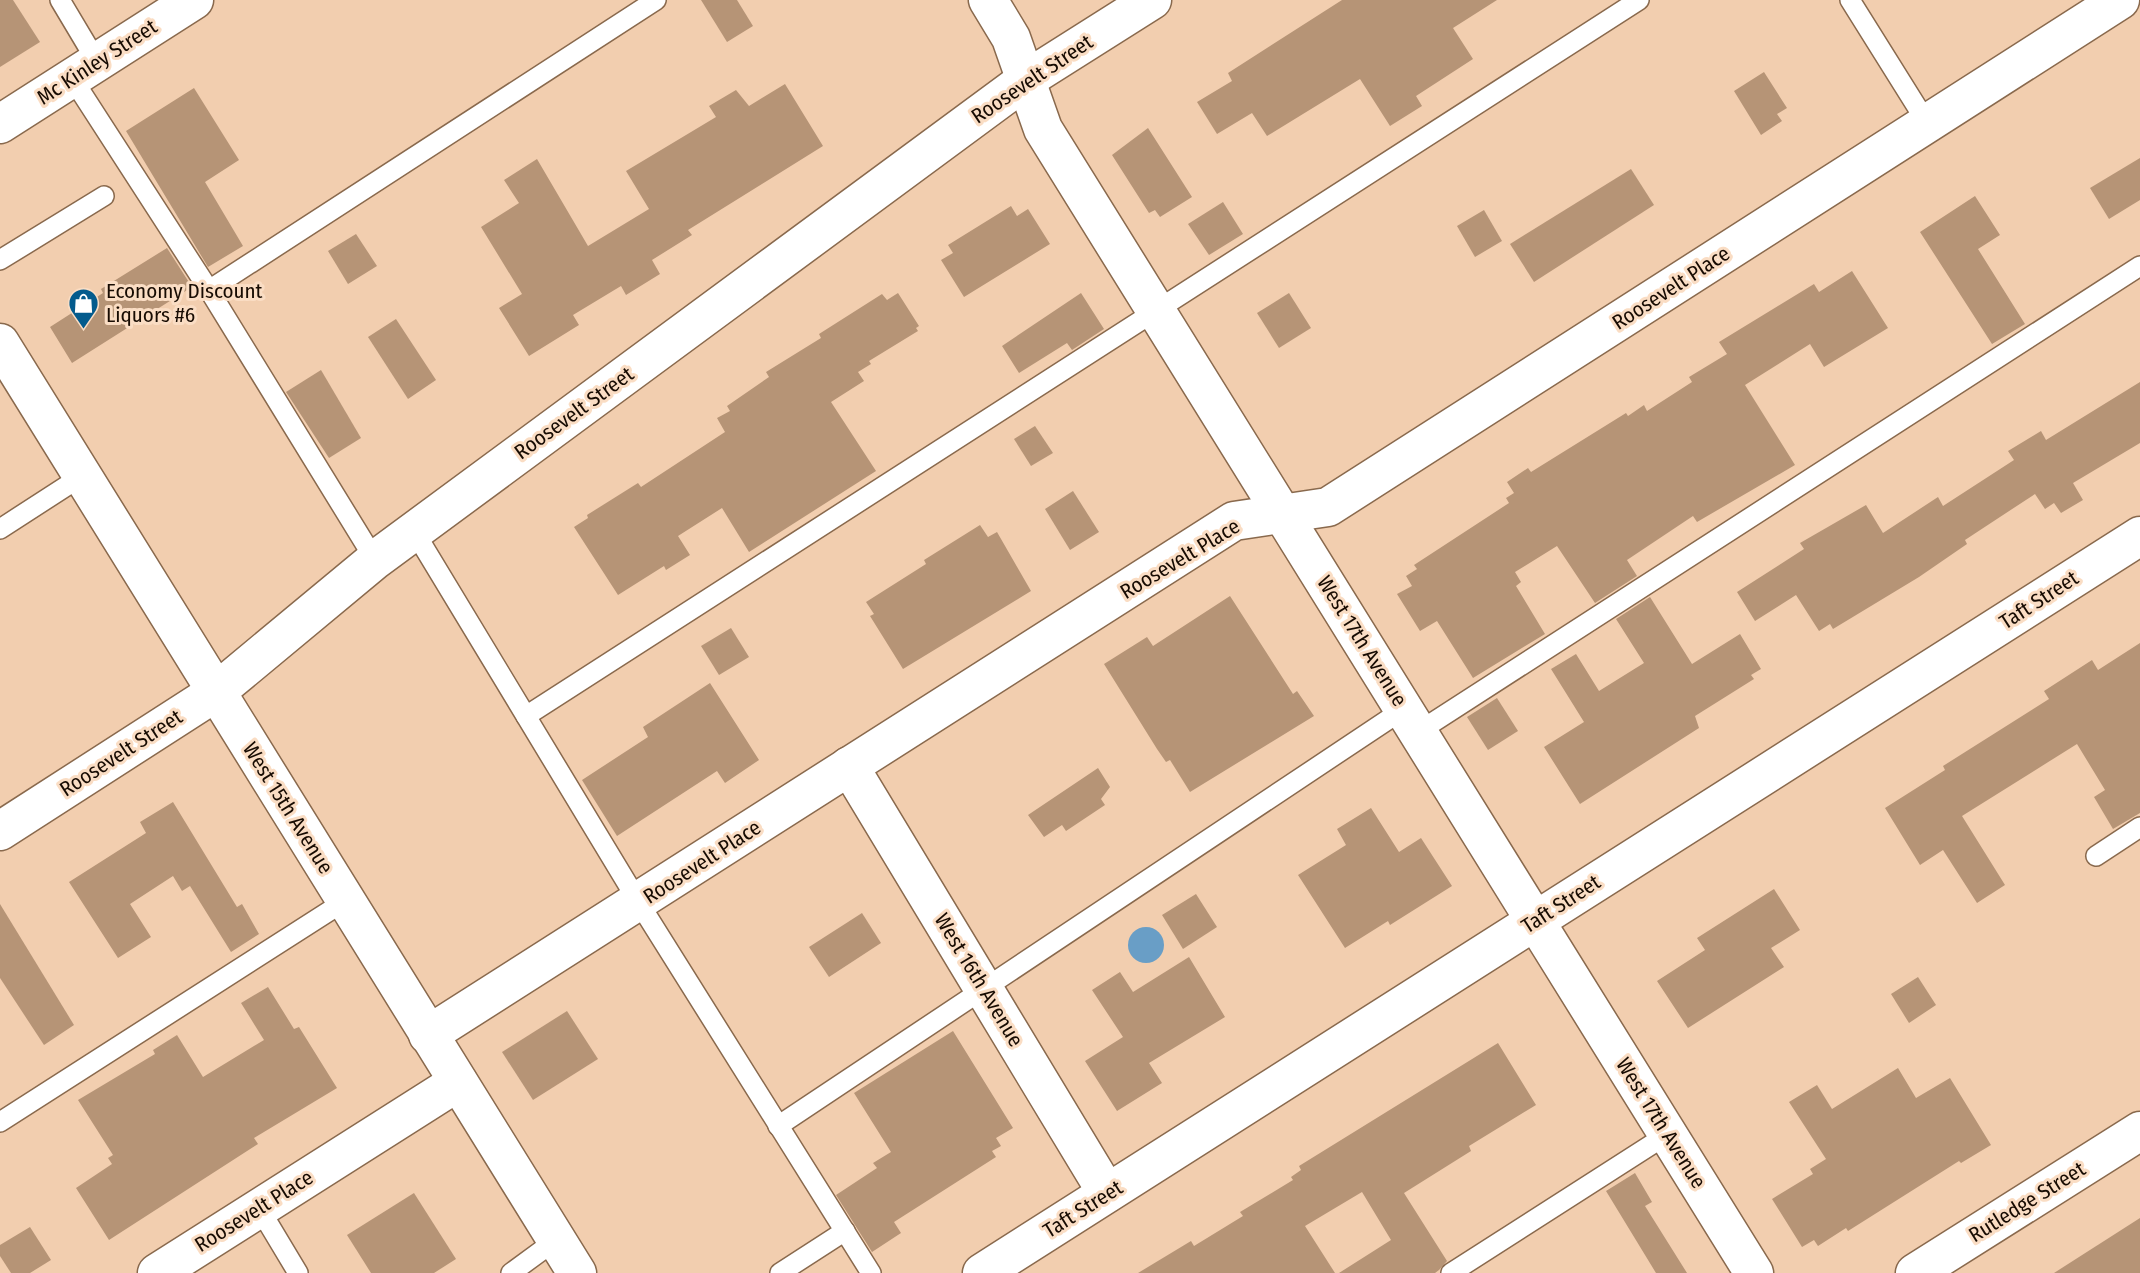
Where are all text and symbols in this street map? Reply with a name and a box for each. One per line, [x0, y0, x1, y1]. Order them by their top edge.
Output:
street label: Mc Kinley Street [32, 13, 162, 110]
street label: Roosevelt Street [966, 29, 1098, 129]
street label: Roosevelt Place [1607, 240, 1735, 336]
place label: Economy Discount Liquors #6 [106, 278, 263, 328]
shop icon: Economy Discount Liquors #6 [66, 286, 100, 330]
street label: Roosevelt Street [509, 361, 639, 465]
street label: Roosevelt Place [1115, 513, 1245, 605]
street label: Taft Street [1995, 565, 2083, 635]
street label: West 17th Avenue [1311, 571, 1413, 711]
street label: Roosevelt Street [55, 704, 187, 802]
street label: West 15th Avenue [237, 737, 339, 879]
street label: Roosevelt Place [638, 814, 766, 910]
street label: Taft Street [1517, 869, 1605, 939]
street label: West 16th Avenue [929, 908, 1029, 1052]
street label: West 17th Avenue [1610, 1053, 1712, 1193]
street label: Rutledge Street [1964, 1156, 2090, 1248]
street label: Roosevelt Place [190, 1164, 318, 1258]
street label: Taft Street [1038, 1174, 1128, 1244]

